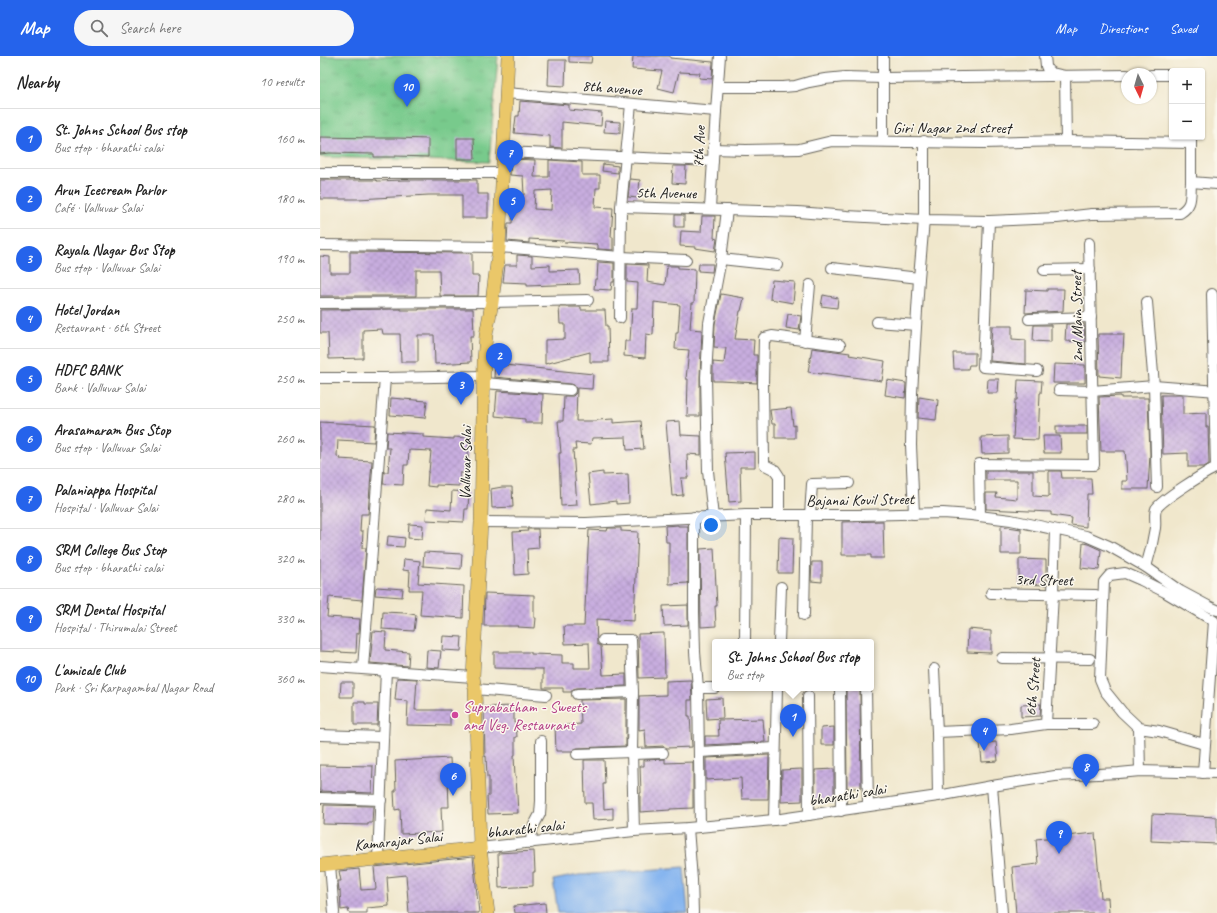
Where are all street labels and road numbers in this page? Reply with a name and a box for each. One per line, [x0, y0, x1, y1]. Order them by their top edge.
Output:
street label: 8th avenue [581, 75, 644, 101]
street label: Giri Nagar 2nd street [893, 118, 1014, 138]
street label: 7th Ave [688, 124, 710, 169]
street label: 5th Avenue [636, 182, 698, 204]
street label: 2nd Main Street [1066, 268, 1088, 363]
street label: Valluvar Salai [455, 424, 477, 500]
street label: Bajanai Kovil Street [806, 489, 916, 511]
street label: 3rd Street [1015, 569, 1075, 591]
street label: 6th Street [1020, 656, 1046, 717]
street label: bharathi salai [807, 779, 889, 811]
street label: bharathi salai [486, 815, 567, 843]
street label: Kamarajar Salai [353, 826, 445, 856]

